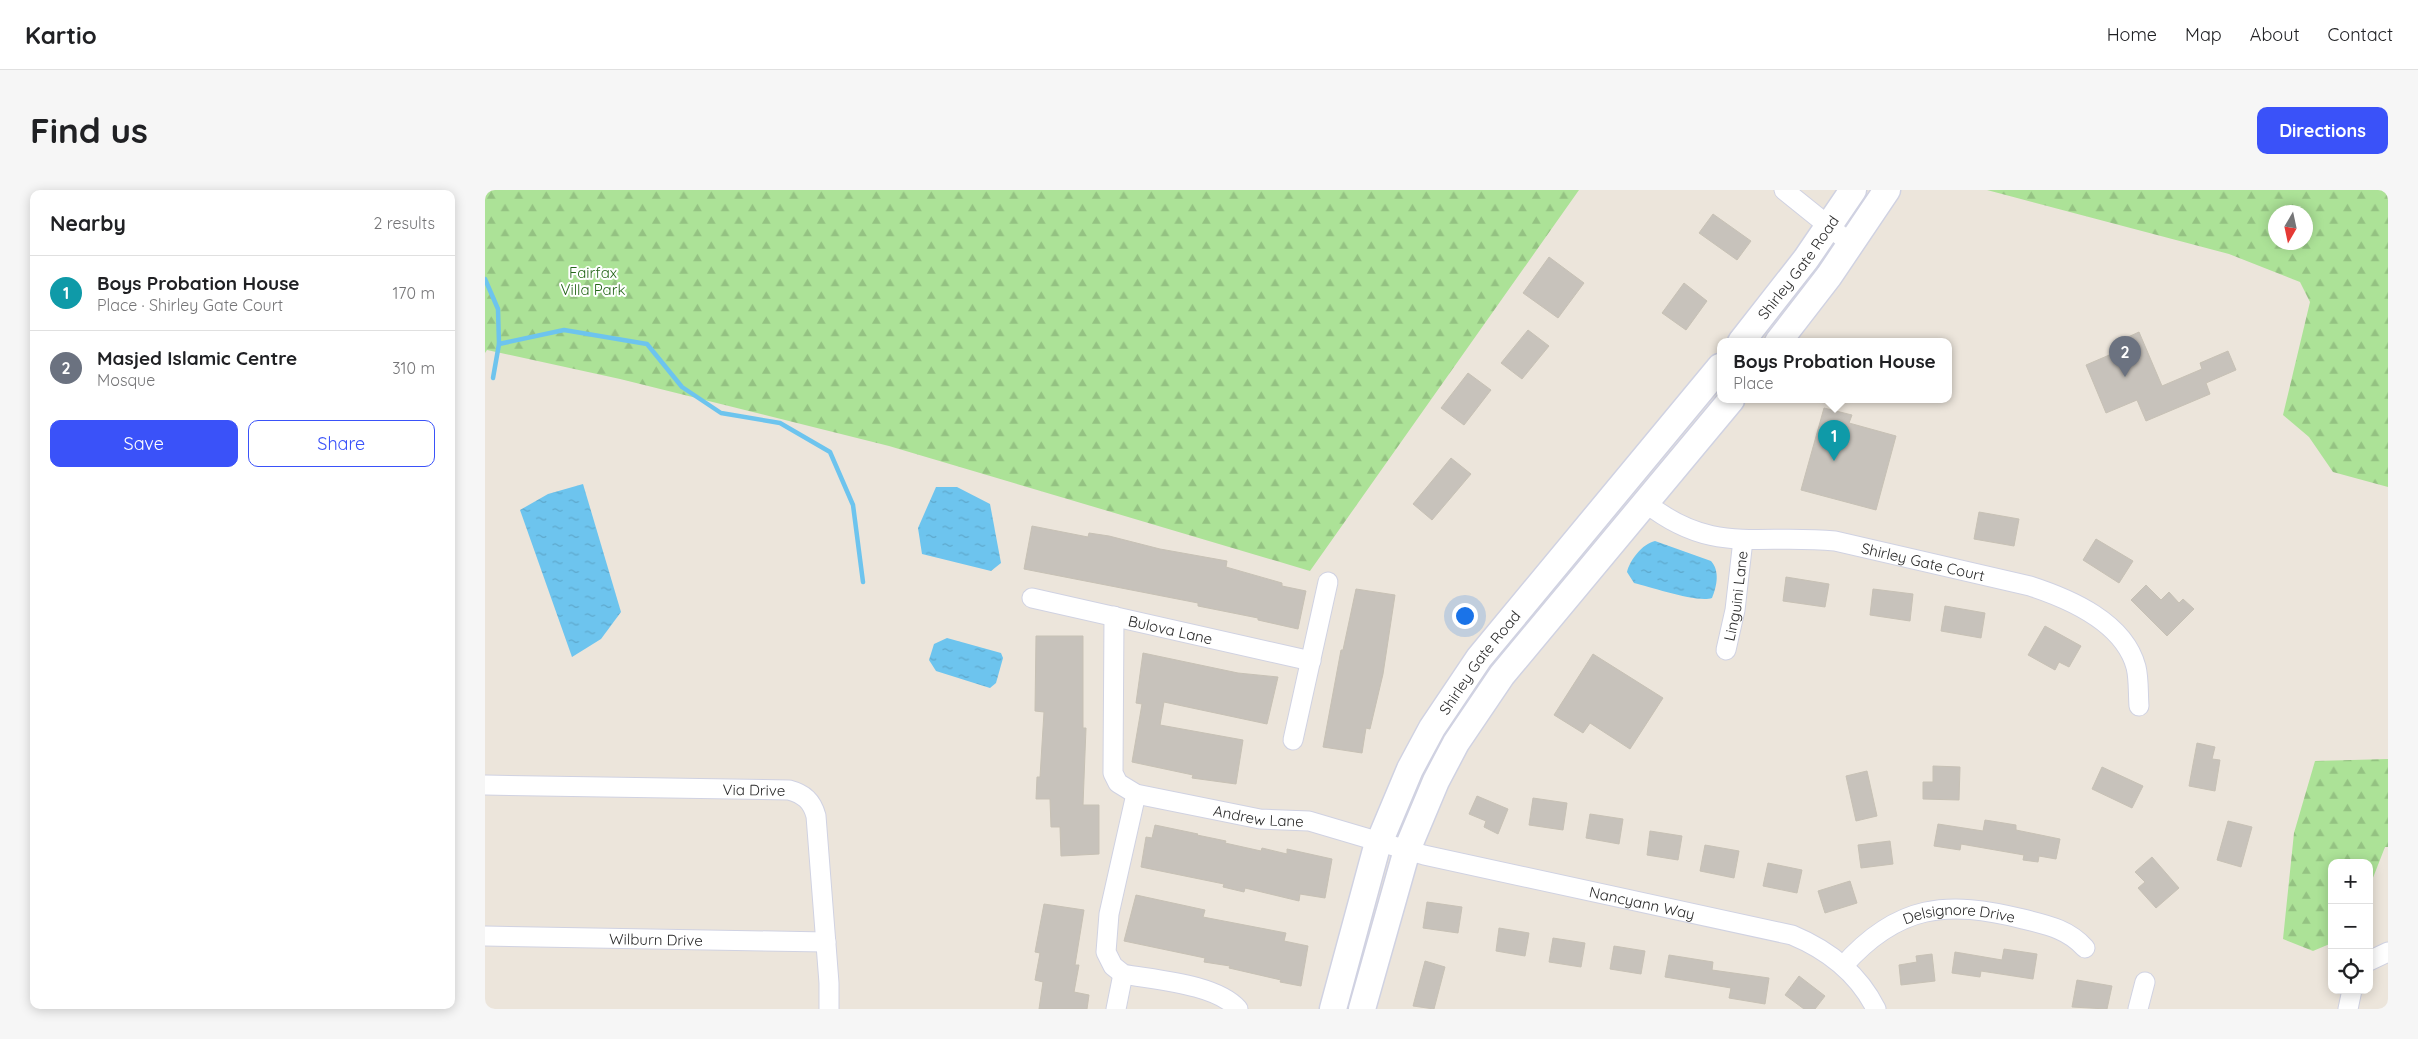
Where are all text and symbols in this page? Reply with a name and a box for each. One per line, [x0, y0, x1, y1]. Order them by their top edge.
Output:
text: Kartio [25, 20, 97, 50]
text: Home [2107, 23, 2157, 46]
text: Map [2185, 23, 2222, 46]
text: About [2250, 23, 2300, 46]
text: Contact [2328, 23, 2393, 46]
button: Directions [2257, 107, 2388, 154]
text: Find us [30, 108, 148, 152]
north arrow [2268, 205, 2313, 250]
text: Nearby [50, 210, 126, 236]
street label: Shirley Gate Road [1753, 211, 1843, 323]
text: 2 results [373, 213, 435, 233]
park label: Fairfax Villa Park [560, 263, 626, 299]
text: Boys Probation House [97, 271, 300, 295]
text: 1 [63, 283, 69, 303]
text: 170 m [392, 283, 435, 303]
text: Place · Shirley Gate Court [97, 295, 283, 315]
pin: 2 [2109, 336, 2141, 377]
popup [1717, 338, 1952, 403]
text: Masjed Islamic Centre [97, 346, 297, 370]
text: Boys Probation House [1733, 349, 1936, 373]
text: 2 [61, 358, 71, 378]
text: 310 m [392, 358, 435, 378]
text: Mosque [97, 370, 155, 390]
text: Place [1733, 373, 1773, 393]
button: Save [50, 420, 238, 467]
button: Share [248, 420, 435, 467]
pin: 1 [1818, 420, 1850, 461]
street label: Shirley Gate Court [1860, 538, 1987, 585]
street label: Linguini Lane [1719, 550, 1751, 643]
your location [1452, 603, 1478, 629]
street label: Shirley Gate Road [1434, 606, 1524, 718]
street label: Bulova Lane [1126, 611, 1215, 648]
street label: Via Drive [723, 779, 785, 799]
street label: Andrew Lane [1212, 800, 1304, 830]
map controls [2328, 859, 2373, 994]
button: + [2328, 859, 2373, 904]
street label: Nancyann Way [1588, 882, 1697, 923]
street label: Delsignore Drive [1900, 899, 2017, 928]
button: − [2328, 904, 2373, 949]
street label: Wilburn Drive [609, 929, 703, 949]
button: locate [2328, 949, 2373, 994]

